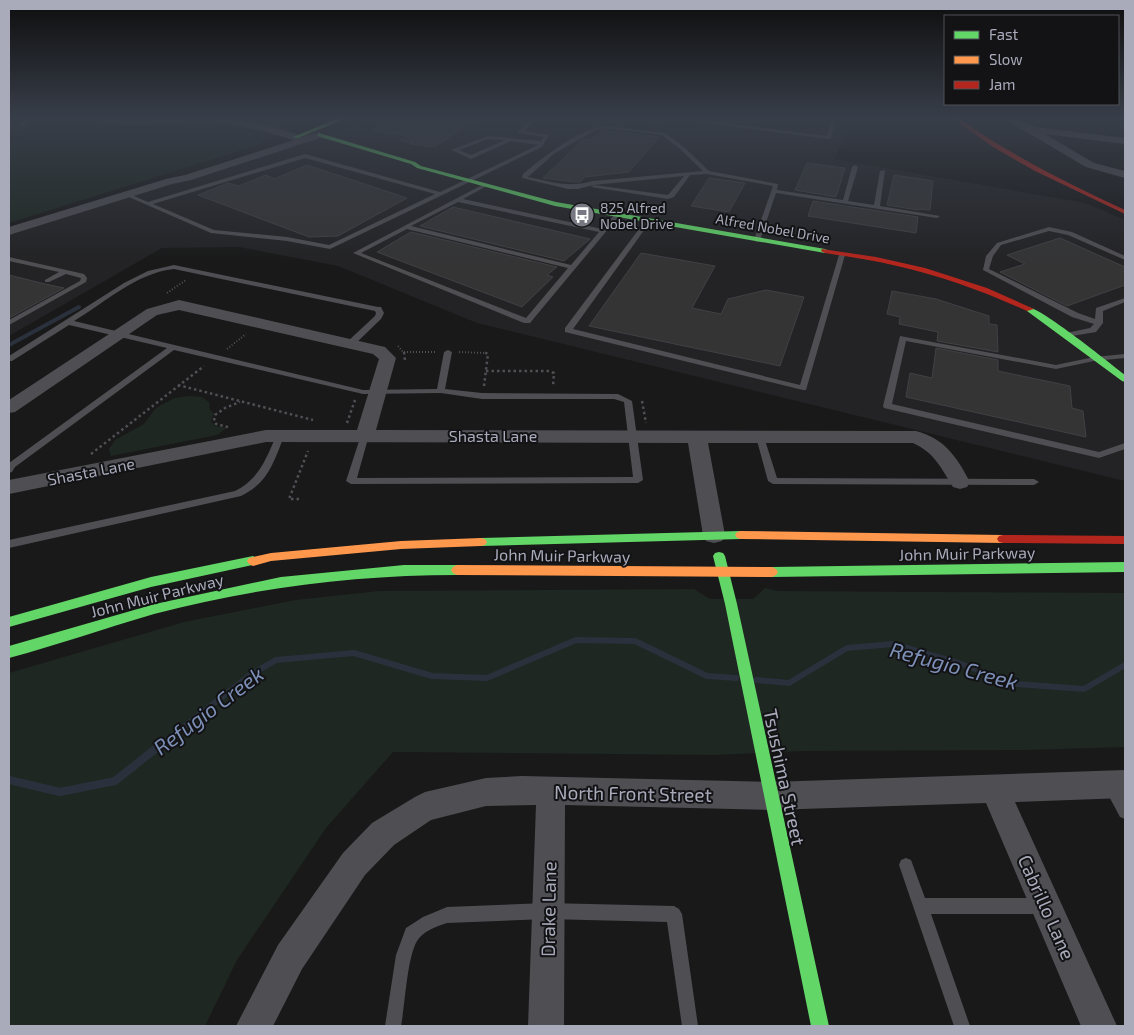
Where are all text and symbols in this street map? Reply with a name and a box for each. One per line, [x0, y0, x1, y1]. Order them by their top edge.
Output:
legend [944, 15, 1119, 105]
text: Fast [989, 25, 1019, 43]
text: Slow [989, 50, 1023, 68]
text: Jam [989, 75, 1015, 93]
place label: 825 Alfred Nobel Drive [600, 199, 674, 232]
bus stop icon: 825 Alfred Nobel Drive [569, 202, 595, 228]
street label: Alfred Nobel Drive [715, 210, 831, 246]
street label: Shasta Lane [449, 426, 537, 445]
street label: Shasta Lane [46, 453, 136, 489]
street label: John Muir Parkway [899, 542, 1036, 564]
street label: John Muir Parkway [494, 544, 631, 566]
street label: John Muir Parkway [88, 569, 226, 621]
water label: Refugio Creek [887, 636, 1021, 694]
water label: Refugio Creek [148, 660, 268, 759]
street label: Tsushima Street [759, 707, 811, 847]
street label: North Front Street [554, 780, 712, 806]
street label: Cabrillo Lane [1014, 851, 1080, 963]
street label: Drake Lane [536, 861, 560, 957]

